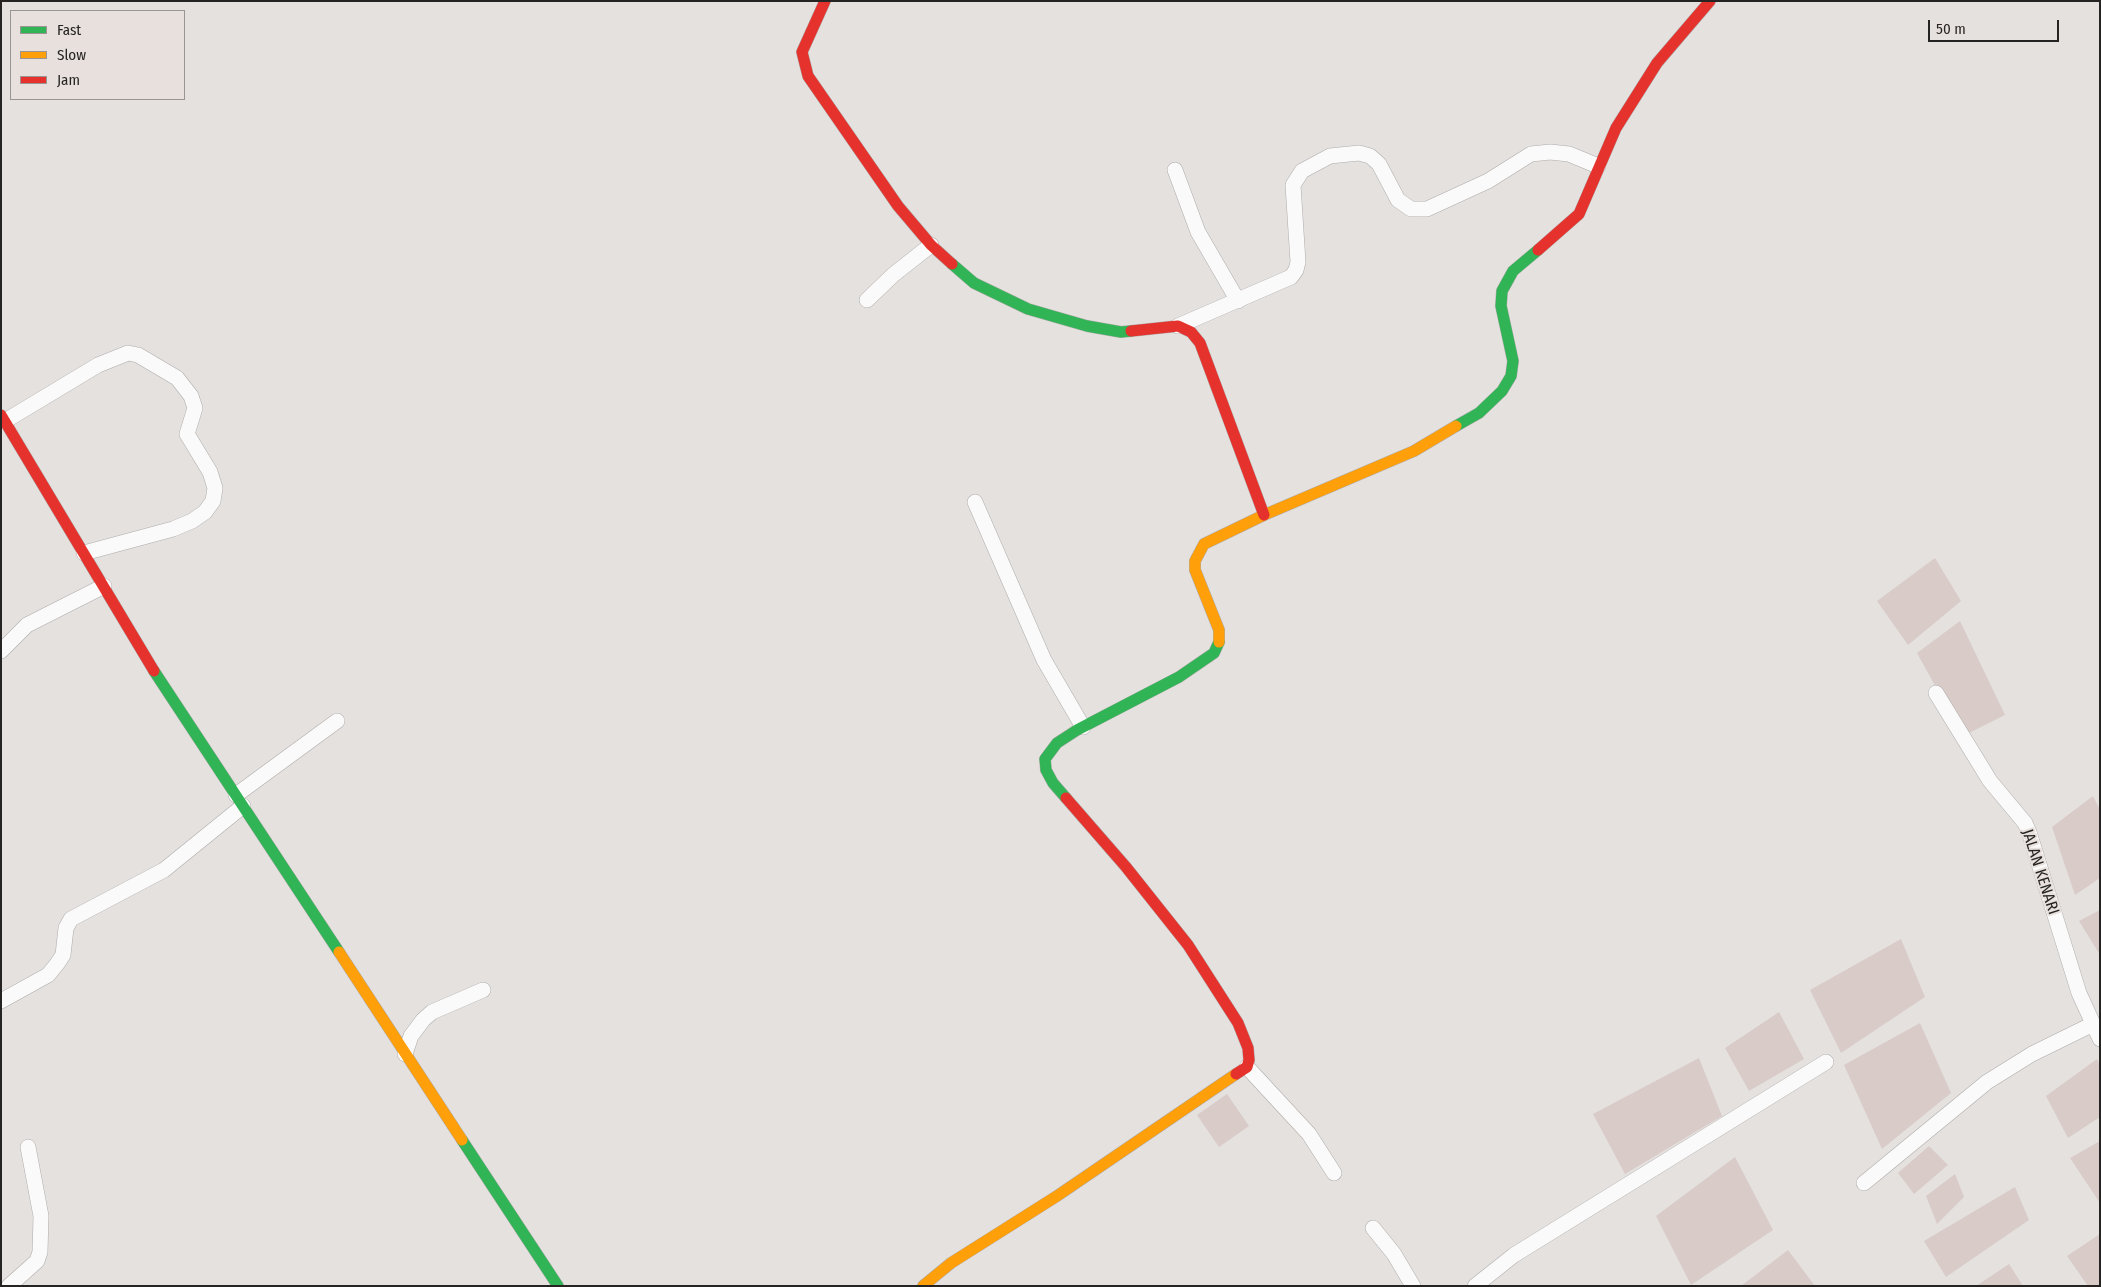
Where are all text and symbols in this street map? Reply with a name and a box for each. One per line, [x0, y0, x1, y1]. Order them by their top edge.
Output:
legend [10, 10, 185, 100]
scale bar [1931, 10, 2062, 42]
text: 50 m [1936, 20, 1966, 38]
text: Fast [57, 21, 81, 39]
text: Slow [57, 46, 86, 64]
text: Jam [57, 71, 80, 89]
street label: JALAN KENARI [2017, 827, 2063, 917]

